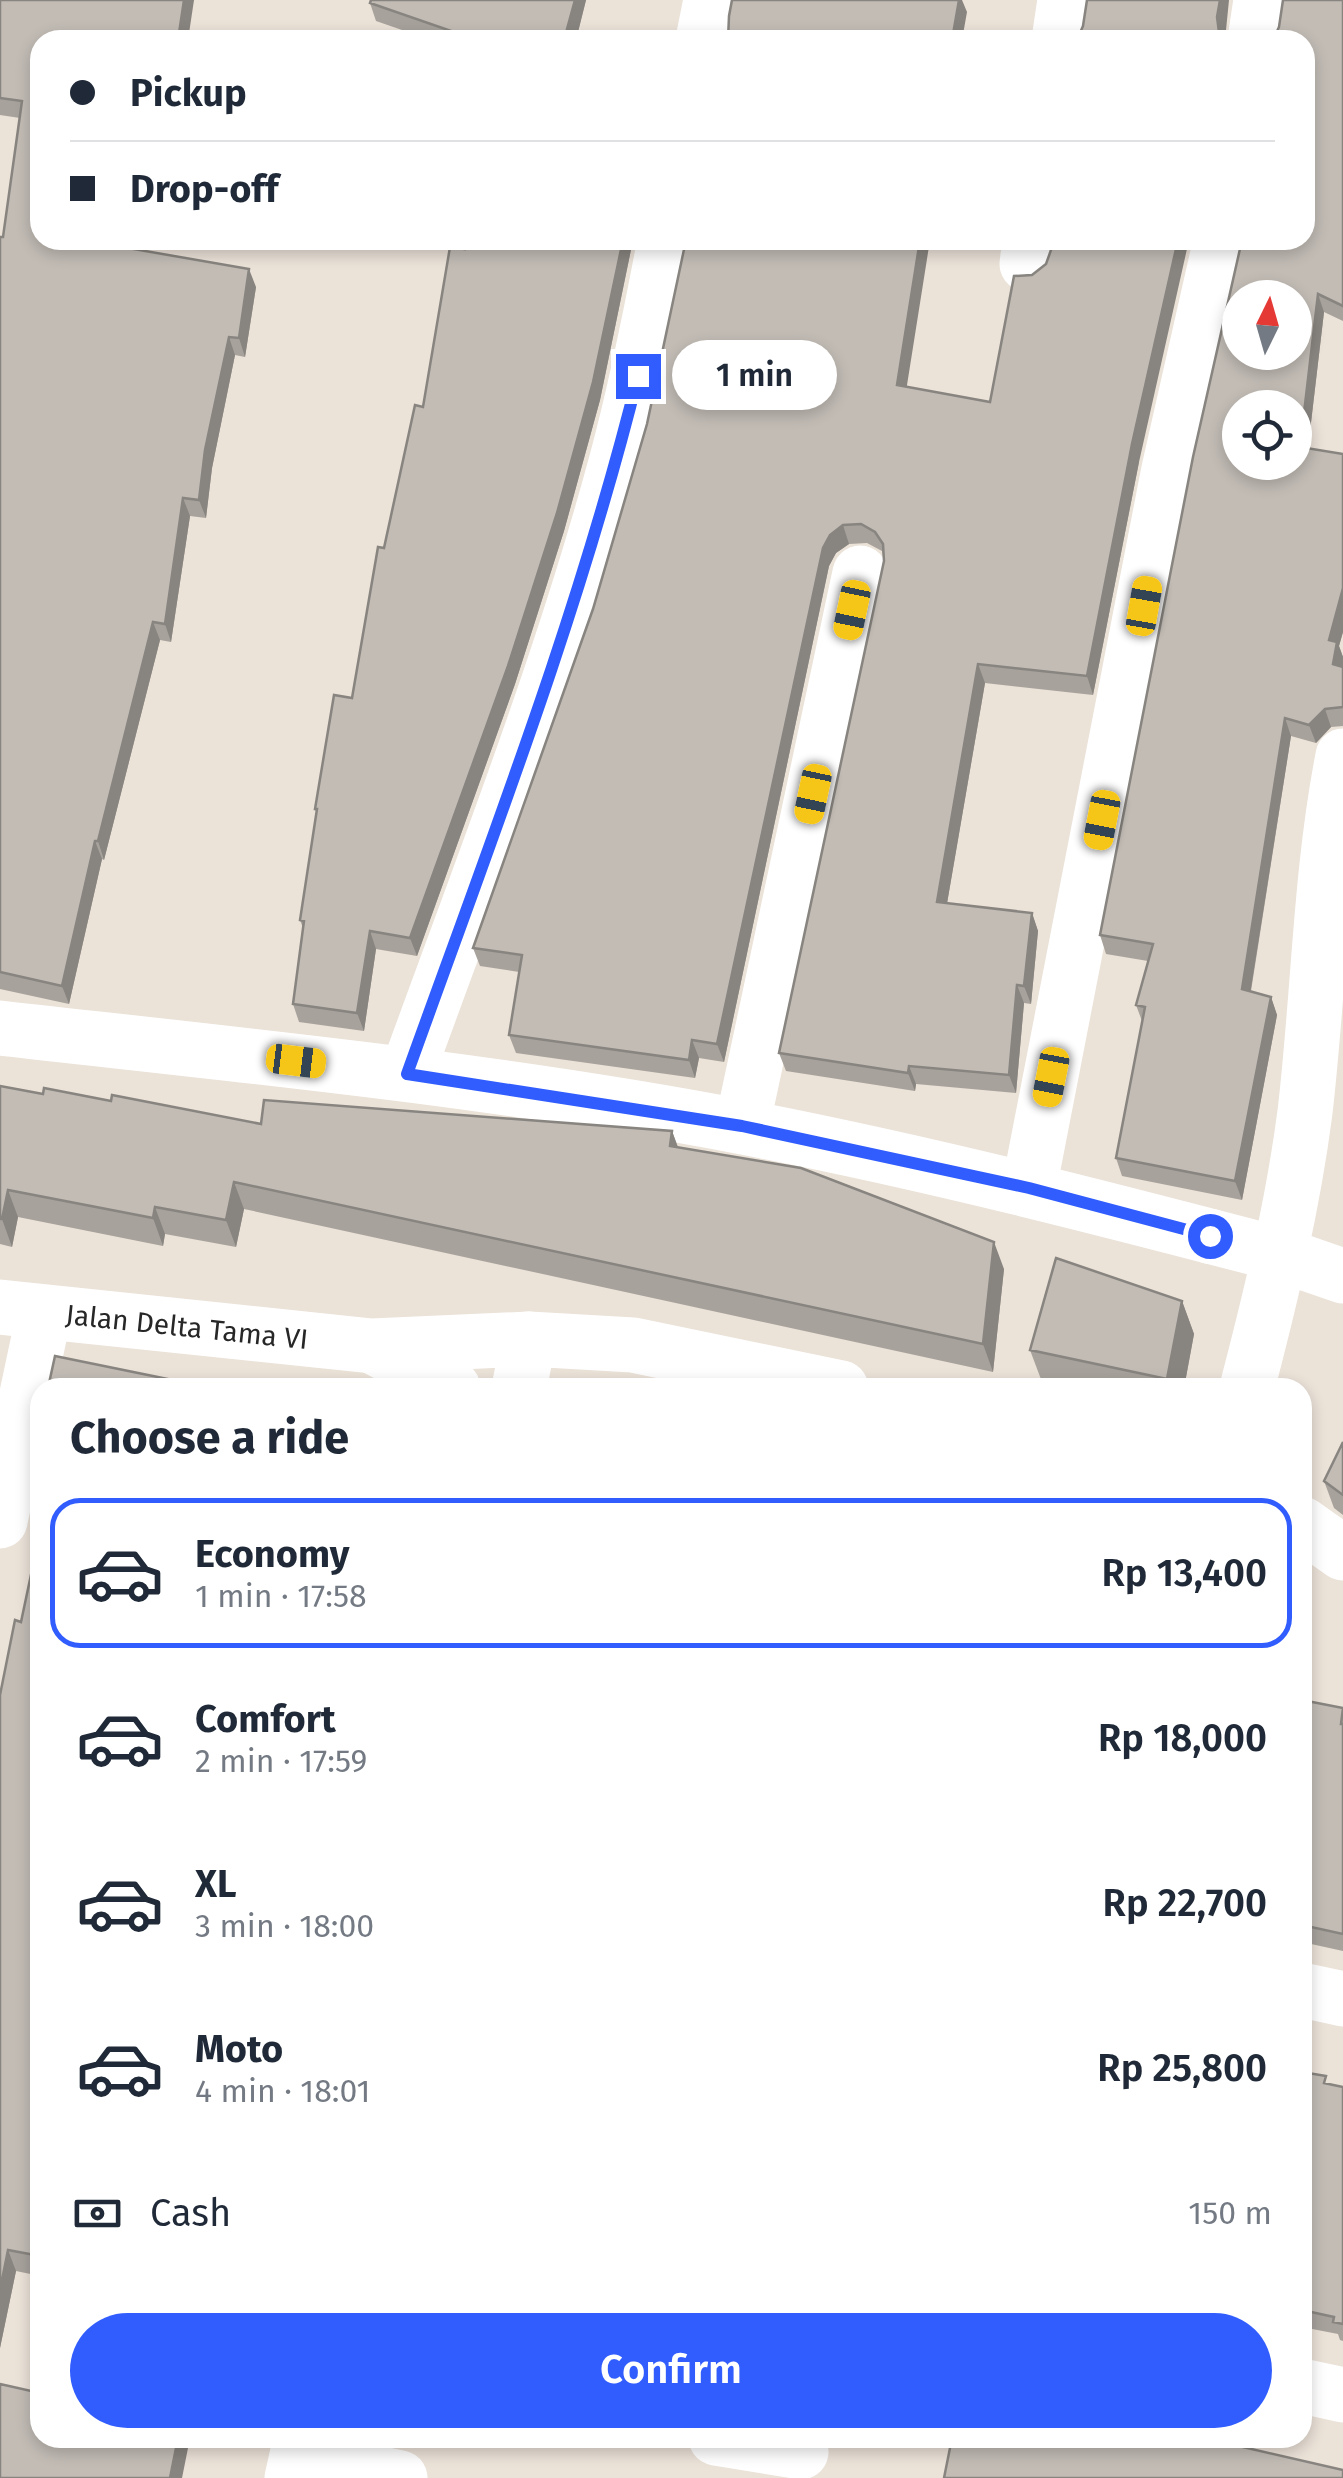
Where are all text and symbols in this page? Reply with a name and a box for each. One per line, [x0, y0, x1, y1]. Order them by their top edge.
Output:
text: Pickup [130, 70, 247, 116]
text: Drop-off [130, 166, 278, 212]
north arrow [1222, 280, 1312, 370]
map controls [1222, 280, 1312, 480]
callout: 1 min [673, 341, 838, 411]
route end [616, 354, 661, 399]
text: 1 min [716, 356, 793, 394]
button: locate [1222, 390, 1312, 480]
car [1124, 574, 1164, 638]
car [831, 578, 873, 642]
car [792, 762, 834, 826]
car [1082, 788, 1122, 852]
car [264, 1042, 328, 1080]
car [1031, 1045, 1071, 1109]
route start [1188, 1214, 1233, 1259]
street label: Jalan Delta Tama VI [64, 1297, 310, 1356]
text: Choose a ride [70, 1411, 349, 1465]
icon: car [75, 1528, 165, 1618]
text: Economy [195, 1531, 350, 1577]
text: Rp 13,400 [1102, 1550, 1267, 1596]
text: 1 min · 17:58 [195, 1577, 367, 1615]
icon: car [75, 1693, 165, 1783]
text: Comfort [195, 1696, 336, 1742]
text: Rp 18,000 [1098, 1715, 1267, 1761]
text: 2 min · 17:59 [195, 1742, 367, 1780]
icon: car [75, 1858, 165, 1948]
text: XL [195, 1861, 237, 1907]
text: Rp 22,700 [1103, 1880, 1267, 1926]
text: 3 min · 18:00 [195, 1907, 374, 1945]
icon: car [75, 2023, 165, 2113]
text: Moto [195, 2026, 283, 2072]
text: Rp 25,800 [1097, 2045, 1267, 2091]
text: 4 min · 18:01 [195, 2072, 370, 2110]
icon: cash [70, 2186, 125, 2241]
text: Cash [150, 2190, 231, 2236]
text: 150 m [1188, 2194, 1272, 2232]
button: Confirm [70, 2313, 1272, 2428]

